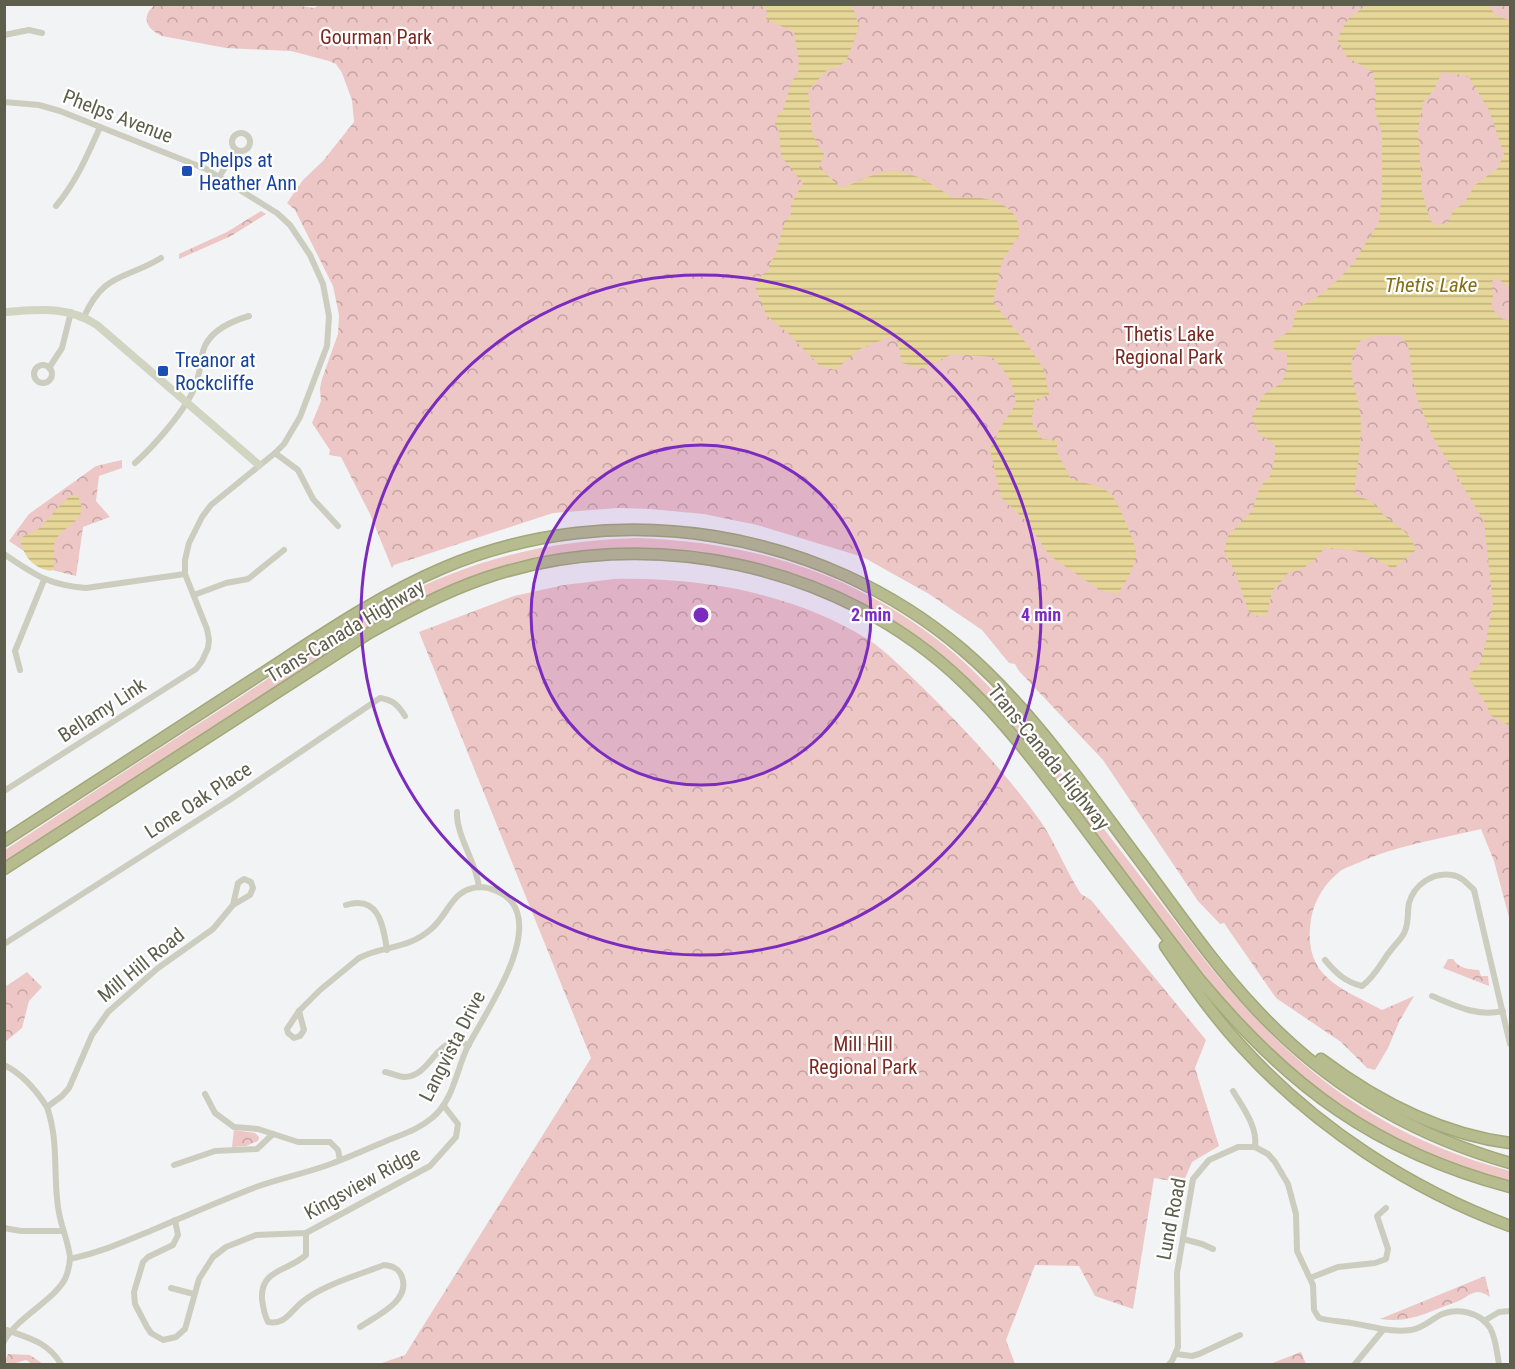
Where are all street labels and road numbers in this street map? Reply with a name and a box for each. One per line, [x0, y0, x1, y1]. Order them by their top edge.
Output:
street label: Phelps Avenue [60, 84, 176, 148]
street label: Trans-Canada Highway [262, 574, 428, 688]
street label: Bellamy Link [54, 673, 150, 747]
street label: Trans-Canada Highway [983, 679, 1115, 835]
street label: Lone Oak Place [140, 757, 256, 843]
street label: Mill Hill Road [93, 923, 189, 1007]
street label: Langvista Drive [414, 987, 490, 1105]
street label: Kingsview Ridge [300, 1141, 424, 1225]
street label: Lund Road [1151, 1176, 1191, 1262]

